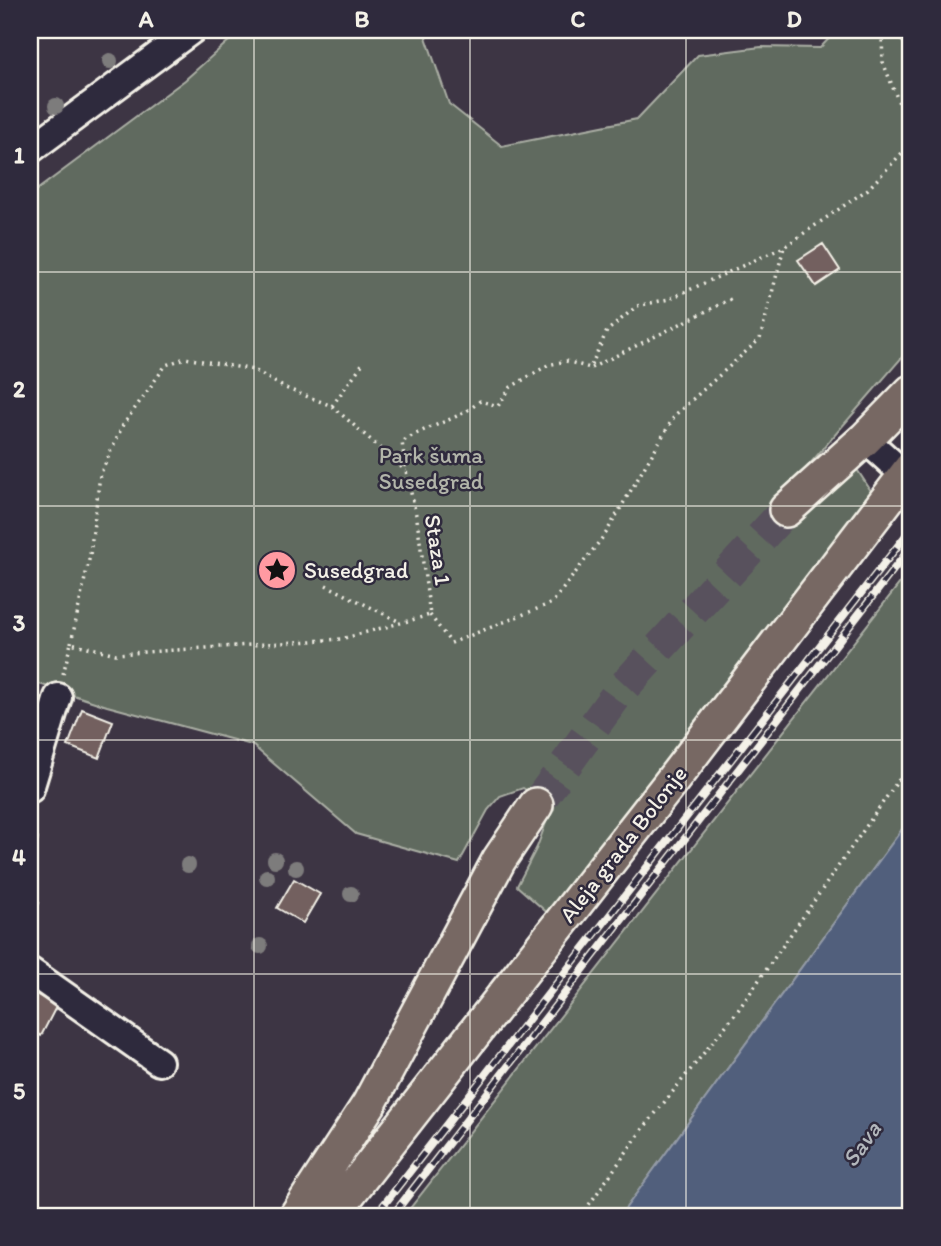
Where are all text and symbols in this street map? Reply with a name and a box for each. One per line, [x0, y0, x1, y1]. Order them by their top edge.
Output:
text: A [138, 5, 154, 33]
text: B [355, 5, 370, 33]
text: C [571, 5, 586, 33]
text: D [786, 5, 802, 33]
text: 1 [14, 141, 25, 169]
text: 2 [13, 375, 26, 403]
park label: Park šuma Susedgrad [379, 441, 483, 495]
street label: Staza 1 [419, 513, 457, 588]
place icon: Susedgrad [256, 549, 298, 591]
place label: Susedgrad [304, 556, 408, 584]
text: 3 [13, 609, 26, 637]
street label: Aleja grada Bolonje [553, 760, 693, 928]
text: 4 [12, 843, 26, 871]
text: 5 [13, 1077, 25, 1105]
water label: Sava [835, 1115, 888, 1172]

